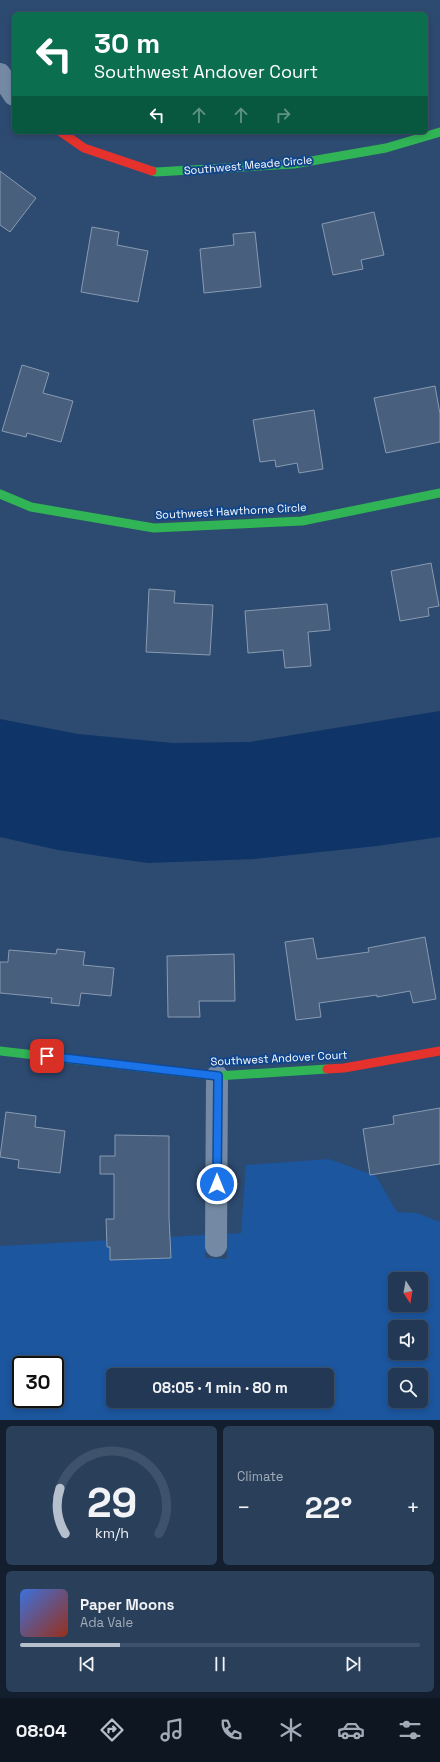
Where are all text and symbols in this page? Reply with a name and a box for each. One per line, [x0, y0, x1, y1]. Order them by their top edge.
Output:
text: 30 m [94, 25, 160, 61]
icon: left [28, 28, 80, 80]
text: Southwest Andover Court [94, 60, 318, 83]
icon: left [146, 104, 168, 126]
icon: ahead [188, 104, 210, 126]
icon: ahead [230, 104, 252, 126]
icon: right [272, 104, 294, 126]
street label: Southwest Meade Circle [183, 152, 313, 178]
street label: Southwest Hawthorne Circle [155, 500, 307, 522]
pin [30, 1039, 64, 1073]
icon: arrive [36, 1045, 58, 1067]
street label: Southwest Andover Court [210, 1047, 348, 1069]
position arrow [196, 1163, 238, 1205]
north arrow [388, 1272, 428, 1312]
map controls [388, 1272, 428, 1408]
button: sound [388, 1320, 428, 1360]
speed limit sign: 30 [12, 1356, 64, 1408]
button: search [388, 1368, 428, 1408]
text: 08:05 · 1 min · 80 m [152, 1378, 288, 1397]
text: Climate [237, 1468, 283, 1485]
text: 29 [86, 1475, 137, 1528]
text: 22° [305, 1488, 352, 1527]
text: − [237, 1493, 251, 1521]
text: + [406, 1493, 420, 1521]
text: km/h [94, 1523, 129, 1541]
text: Paper Moons [80, 1595, 174, 1614]
text: Ada Vale [80, 1614, 133, 1631]
icon: previous [76, 1653, 98, 1675]
icon: pause [209, 1653, 231, 1675]
icon: next [342, 1653, 364, 1675]
icon: directions [98, 1716, 126, 1744]
icon: music [158, 1716, 186, 1744]
icon: phone [217, 1716, 245, 1744]
icon: climate [277, 1716, 305, 1744]
icon: car [337, 1716, 365, 1744]
icon: filters [396, 1716, 424, 1744]
text: 08:04 [16, 1719, 67, 1742]

